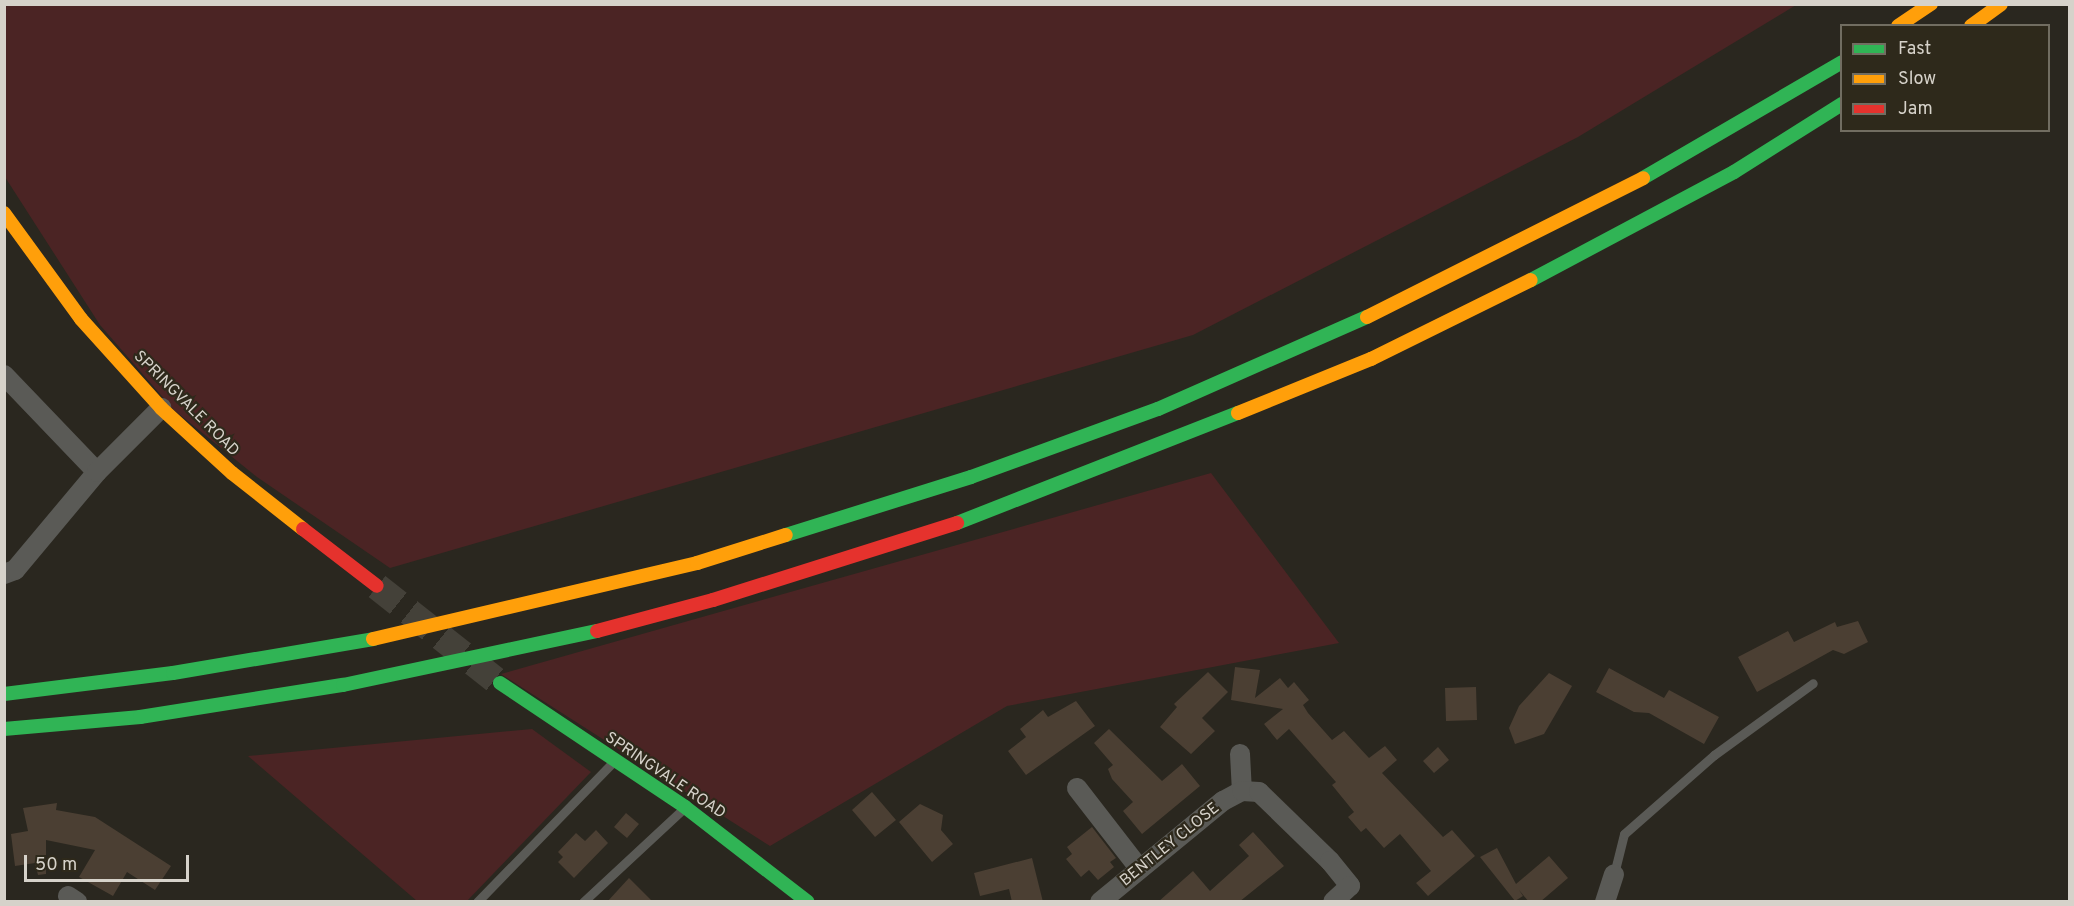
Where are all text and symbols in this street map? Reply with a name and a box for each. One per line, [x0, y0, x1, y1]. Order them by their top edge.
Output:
legend [1840, 24, 2050, 132]
text: Fast [1898, 38, 1931, 61]
text: Slow [1898, 68, 1936, 91]
text: Jam [1898, 98, 1933, 121]
street label: SPRINGVALE ROAD [129, 347, 243, 461]
street label: SPRINGVALE ROAD [601, 728, 729, 824]
street label: BENTLEY CLOSE [1116, 799, 1224, 891]
scale bar [27, 843, 192, 881]
text: 50 m [35, 854, 77, 877]

